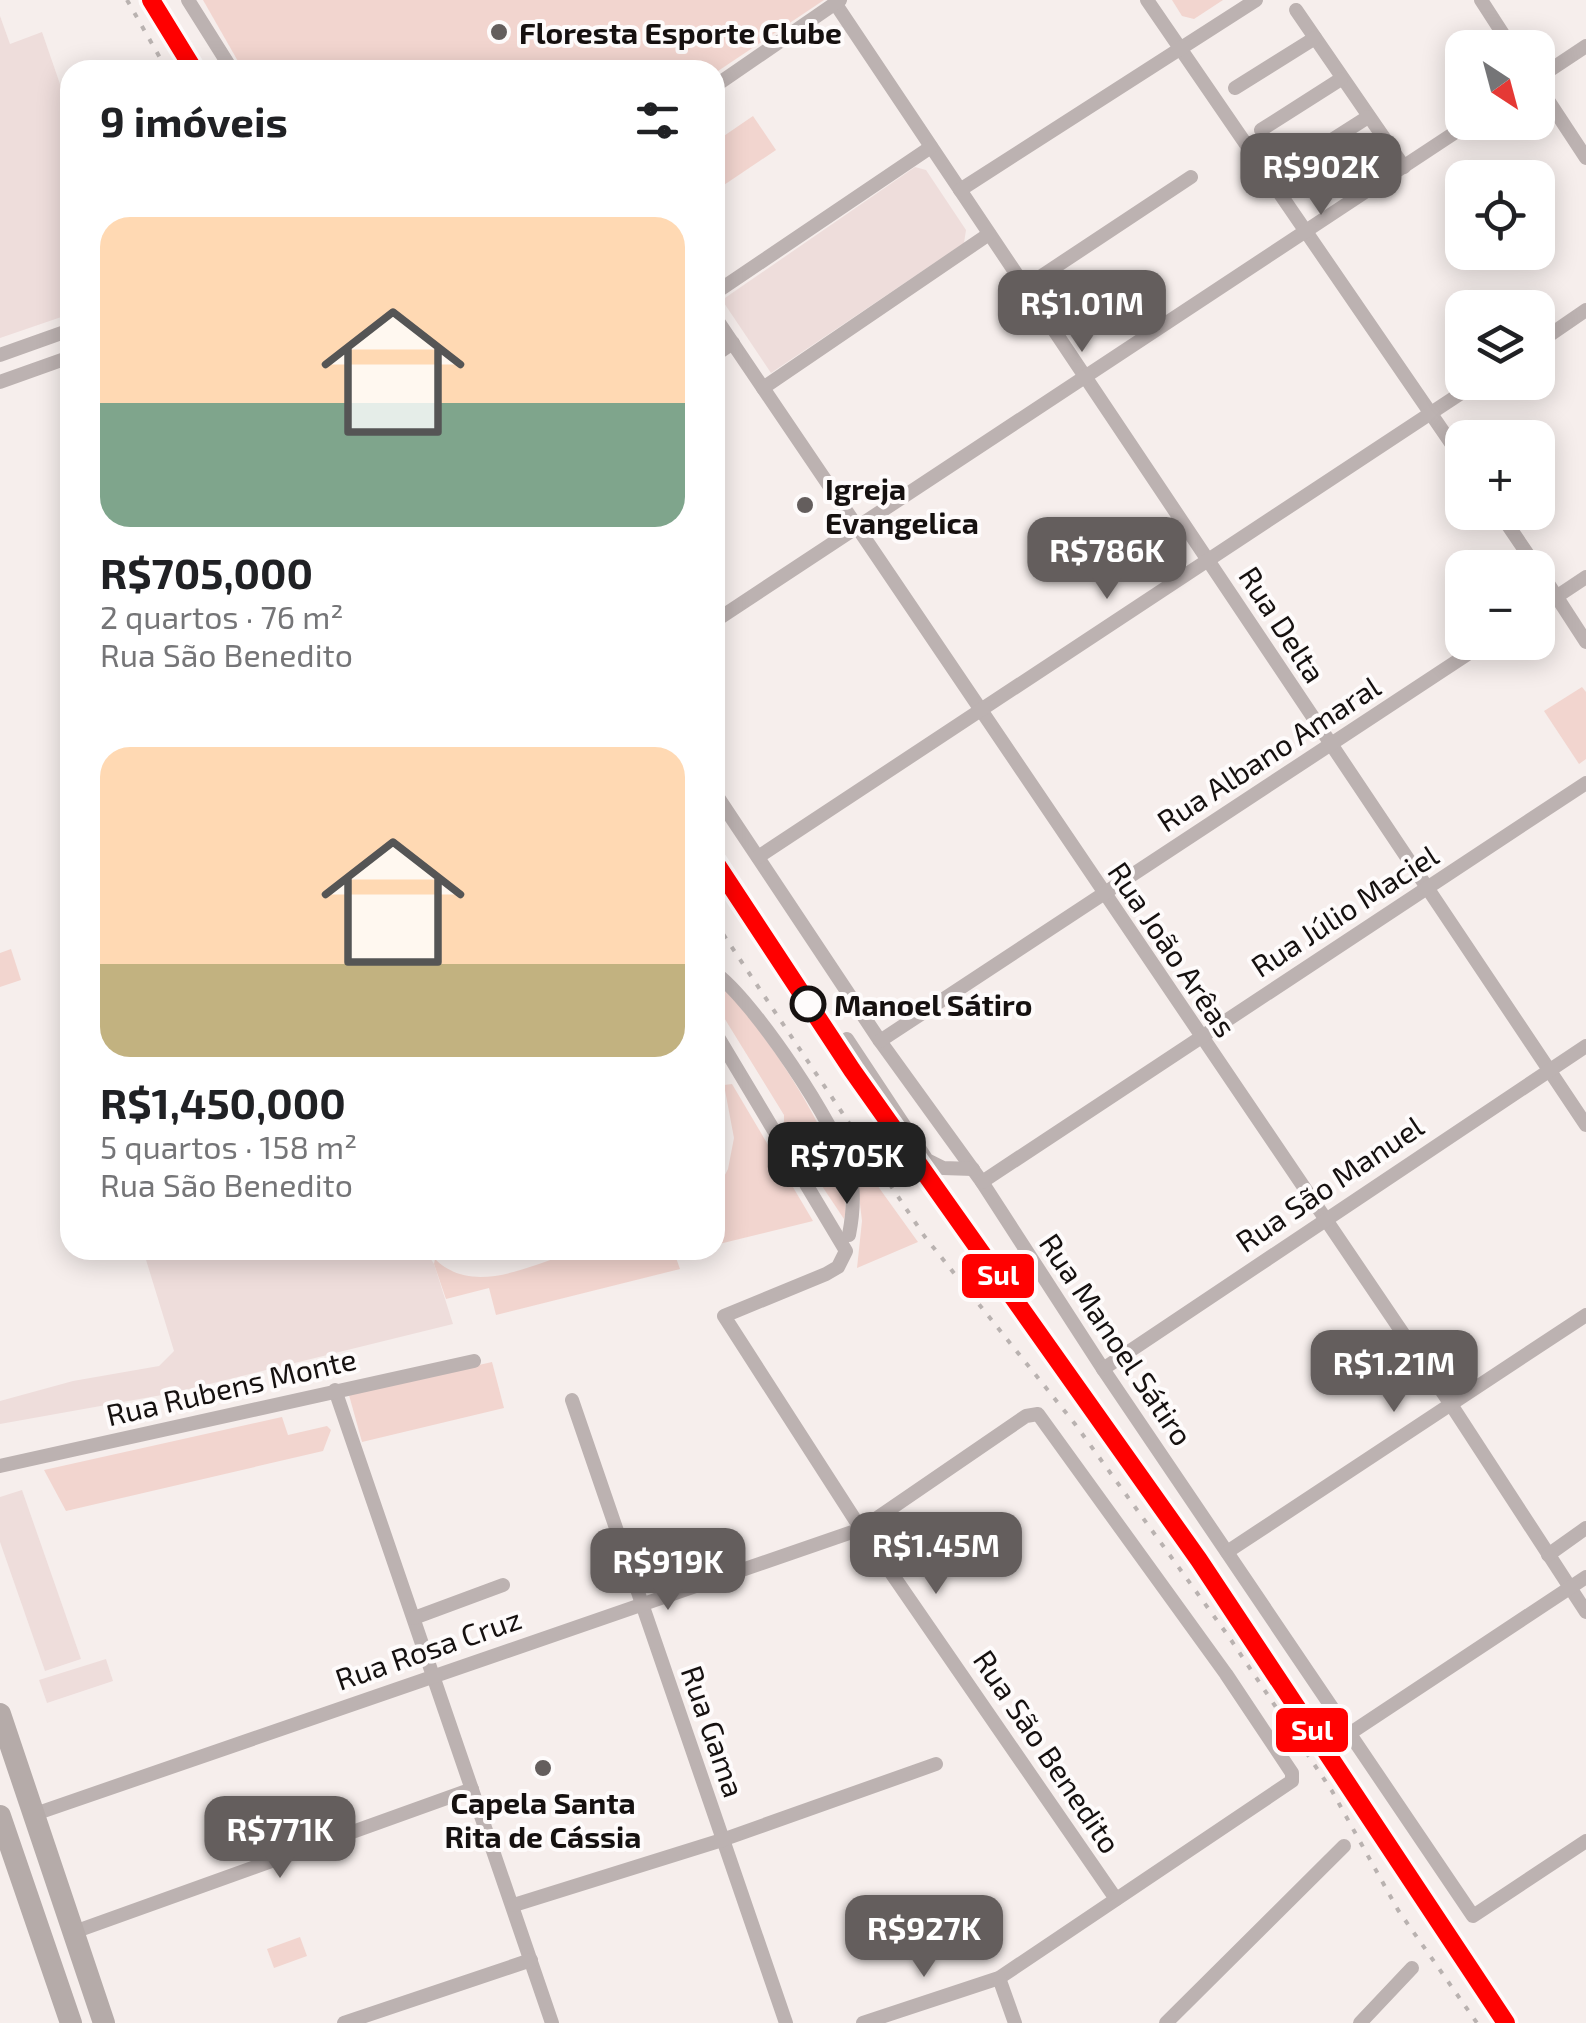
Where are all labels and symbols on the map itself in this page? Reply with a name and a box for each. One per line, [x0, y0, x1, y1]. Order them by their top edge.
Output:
place label: Floresta Esporte Clube [519, 14, 842, 50]
marker: Floresta Esporte Clube [488, 21, 510, 43]
north arrow [1445, 30, 1555, 140]
pin: R$902K [1240, 133, 1402, 218]
pin: R$1.01M [990, 270, 1174, 355]
place label: Igreja Evangelica [825, 470, 979, 540]
marker: Igreja Evangelica [794, 494, 816, 516]
pin: R$786K [1026, 517, 1188, 602]
street label: Rua Delta [1232, 559, 1334, 689]
street label: Rua Albano Amaral [1150, 667, 1386, 838]
street label: Rua Júlio Maciel [1244, 836, 1444, 984]
street label: Rua João Arêas [1101, 855, 1245, 1043]
place label: Manoel Sátiro [834, 986, 1032, 1022]
marker: Manoel Sátiro [791, 987, 825, 1021]
street label: Rua São Manuel [1228, 1107, 1430, 1259]
pin: R$705K [766, 1122, 928, 1207]
street label: Rua Manoel Sátiro [1033, 1226, 1201, 1452]
line badge: Sul [960, 1252, 1036, 1300]
text: Sul [977, 1257, 1020, 1291]
pin: R$1.21M [1302, 1330, 1486, 1415]
street label: Rua Rubens Monte [103, 1340, 359, 1432]
pin: R$1.45M [844, 1512, 1028, 1597]
pin: R$919K [587, 1528, 749, 1613]
street label: Rua Rosa Cruz [330, 1599, 526, 1697]
street label: Rua São Benedito [967, 1643, 1129, 1859]
street label: Rua Gama [675, 1660, 753, 1802]
line badge: Sul [1274, 1706, 1350, 1754]
text: Sul [1291, 1712, 1334, 1746]
marker: Capela Santa Rita de Cássia [532, 1757, 554, 1779]
place label: Capela Santa Rita de Cássia [445, 1784, 641, 1854]
pin: R$771K [199, 1796, 361, 1881]
pin: R$927K [843, 1895, 1005, 1980]

